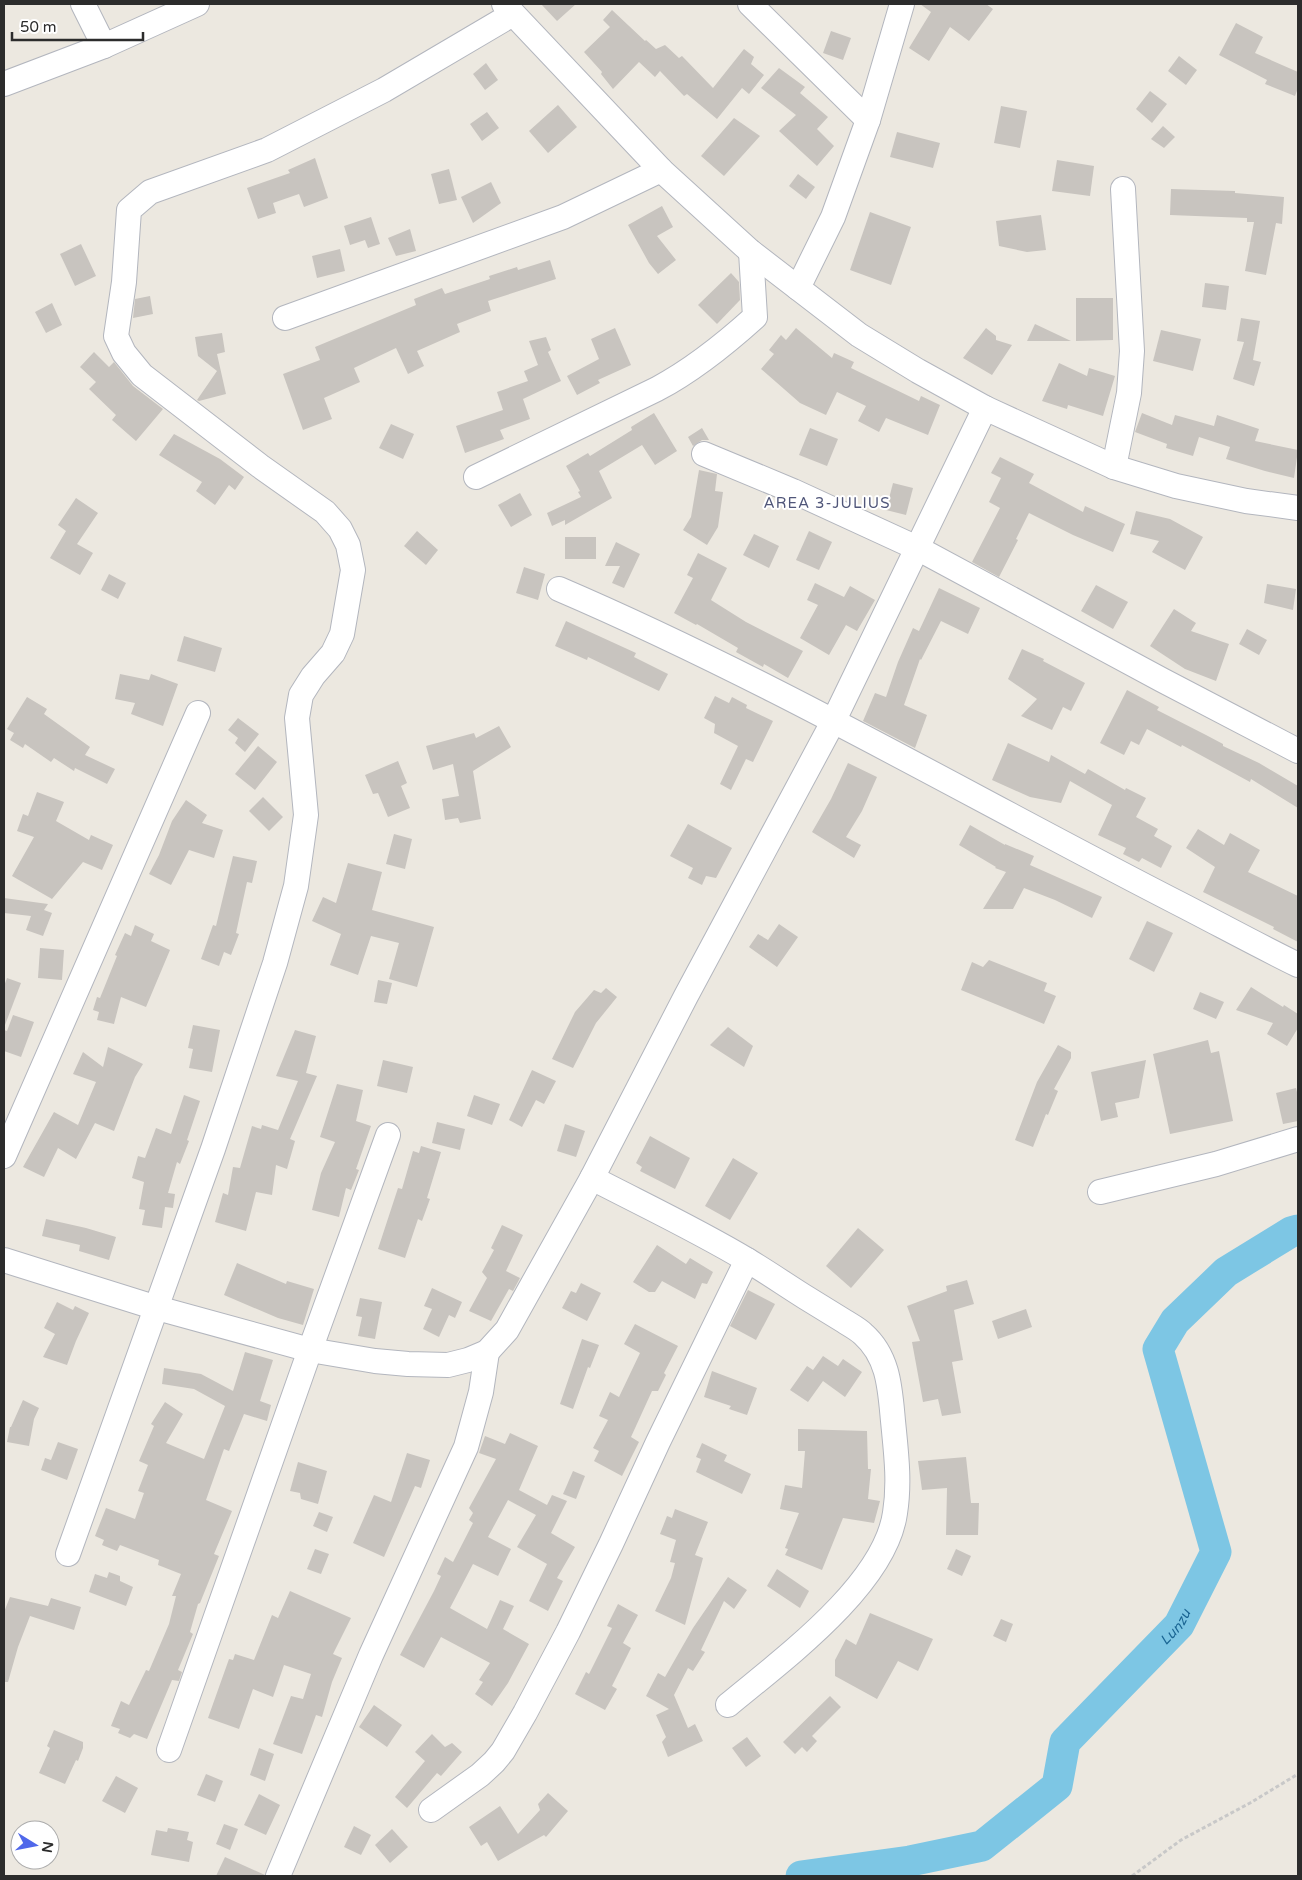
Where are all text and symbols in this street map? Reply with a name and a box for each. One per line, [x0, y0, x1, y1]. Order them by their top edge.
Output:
scale bar [12, 10, 144, 42]
text: 50 m [20, 18, 57, 36]
district label: AREA 3-JULIUS [764, 494, 890, 512]
water label: Lunzu [1157, 1605, 1195, 1648]
north arrow [10, 1820, 60, 1870]
text: N [38, 1840, 57, 1854]

